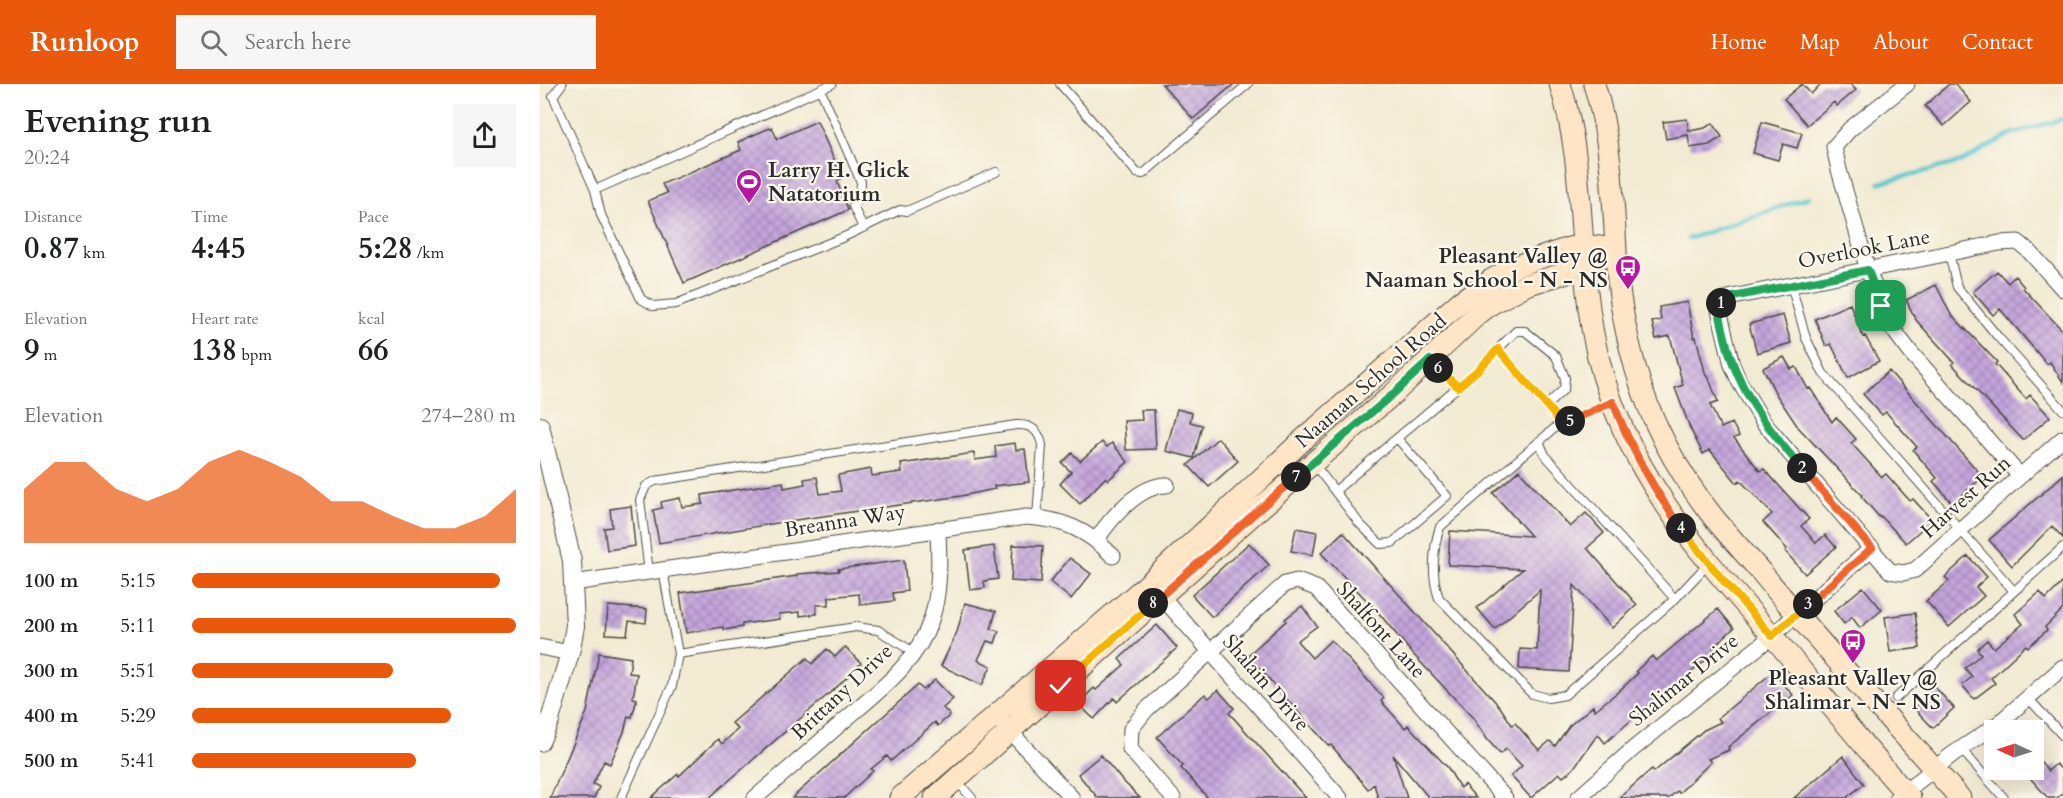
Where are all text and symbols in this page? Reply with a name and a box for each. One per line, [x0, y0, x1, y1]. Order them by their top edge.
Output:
search box [176, 15, 596, 69]
text: Runloop [30, 23, 140, 61]
icon: search [197, 26, 230, 59]
text: Search here [245, 27, 351, 57]
text: Home [1711, 28, 1767, 57]
text: Map [1800, 28, 1840, 57]
text: About [1873, 28, 1929, 57]
text: Contact [1962, 28, 2033, 57]
text: Evening run [24, 99, 212, 144]
button: share [453, 104, 516, 167]
text: 20:24 [24, 144, 70, 171]
place label: Larry H. Glick Natatorium [768, 156, 910, 209]
sports icon: Larry H. Glick Natatorium [734, 167, 764, 205]
text: Distance [24, 206, 82, 228]
text: Time [191, 206, 228, 228]
text: Pace [358, 206, 389, 228]
street label: Overlook Lane [1795, 222, 1933, 276]
text: 0.87 [24, 228, 79, 269]
text: 4:45 [191, 228, 246, 269]
text: 5:28 [358, 228, 413, 269]
text: km [79, 242, 105, 264]
text: /km [413, 242, 444, 264]
place label: Pleasant Valley @ Naaman School - N - NS [1365, 242, 1608, 295]
bus stop icon: Pleasant Valley @ Naaman School - N - NS [1613, 253, 1643, 291]
pin [1855, 280, 1906, 331]
pin: 1 [1706, 288, 1736, 318]
icon: arrive [1864, 289, 1897, 322]
text: 1 [1717, 292, 1725, 314]
street label: Naaman School Road [1289, 307, 1453, 455]
text: Elevation [24, 308, 88, 330]
text: Heart rate [191, 308, 259, 330]
text: kcal [358, 308, 385, 330]
text: 9 [24, 330, 39, 371]
text: 138 [191, 330, 237, 371]
text: 66 [358, 330, 389, 371]
text: m [39, 344, 57, 366]
text: bpm [237, 344, 272, 366]
pin: 6 [1423, 353, 1453, 383]
text: 6 [1434, 357, 1442, 379]
text: Elevation [24, 402, 103, 429]
text: 274–280 m [421, 402, 516, 429]
pin: 5 [1555, 406, 1585, 436]
text: 5 [1566, 410, 1574, 432]
street label: Harvest Run [1915, 449, 2017, 545]
pin: 2 [1787, 453, 1817, 483]
text: 2 [1798, 457, 1806, 479]
pin: 7 [1281, 462, 1311, 492]
text: 7 [1292, 466, 1300, 488]
street label: Breanna Way [782, 497, 908, 545]
pin: 4 [1666, 513, 1696, 543]
text: 4 [1677, 517, 1685, 539]
text: 100 m [24, 567, 79, 594]
text: 5:15 [120, 567, 156, 594]
street label: Shalfont Lane [1330, 575, 1432, 685]
pin: 8 [1138, 588, 1168, 618]
pin: 3 [1793, 589, 1823, 619]
text: 8 [1149, 592, 1157, 614]
text: 3 [1804, 593, 1812, 615]
text: 200 m [24, 612, 79, 639]
text: 5:11 [120, 612, 156, 639]
street label: Shalimar Drive [1623, 627, 1745, 733]
bus stop icon: Pleasant Valley @ Shalimar - N - NS [1838, 627, 1868, 665]
street label: Shalain Drive [1216, 628, 1316, 738]
street label: Brittany Drive [785, 637, 899, 747]
text: 300 m [24, 657, 79, 684]
text: 5:51 [120, 657, 156, 684]
pin [1035, 660, 1086, 711]
place label: Pleasant Valley @ Shalimar - N - NS [1765, 664, 1941, 717]
icon: check [1044, 669, 1077, 702]
text: 400 m [24, 702, 79, 729]
text: 5:29 [120, 702, 156, 729]
north arrow [1984, 720, 2044, 780]
map controls [1984, 720, 2044, 780]
text: 500 m [24, 747, 79, 774]
text: 5:41 [120, 747, 156, 774]

